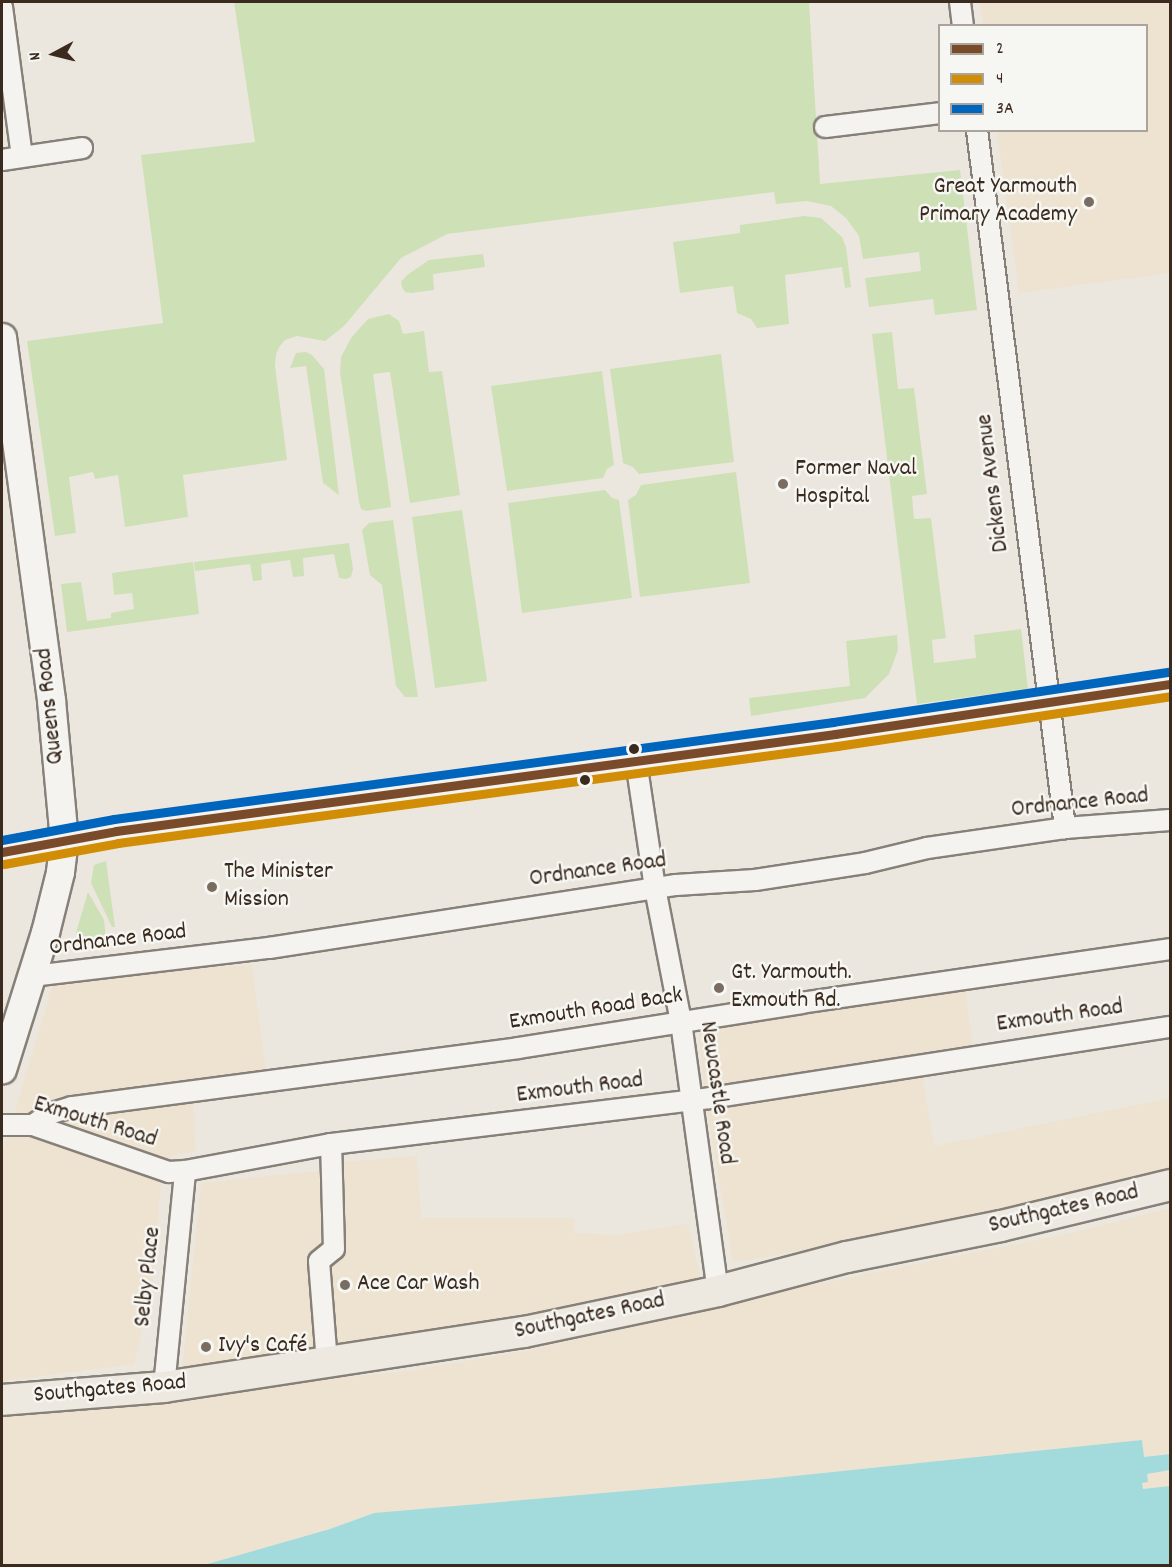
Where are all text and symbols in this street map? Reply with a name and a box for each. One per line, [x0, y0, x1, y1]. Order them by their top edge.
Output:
north arrow [24, 24, 84, 84]
legend [938, 24, 1148, 132]
text: 2 [996, 37, 1004, 62]
text: N [24, 51, 48, 62]
text: 4 [996, 67, 1003, 92]
text: 3A [996, 97, 1014, 122]
place label: Great Yarmouth Primary Academy [919, 174, 1077, 230]
marker: Great Yarmouth Primary Academy [1082, 195, 1096, 209]
street label: Dickens Avenue [971, 412, 1017, 554]
place label: Former Naval Hospital [795, 456, 917, 512]
marker: Former Naval Hospital [776, 477, 790, 491]
street label: Queens Road [31, 646, 71, 766]
unlabelled marker [628, 743, 640, 755]
unlabelled marker [579, 774, 591, 786]
street label: Ordnance Road [1010, 782, 1150, 826]
street label: Ordnance Road [528, 847, 668, 895]
place label: The Minister Mission [224, 859, 333, 915]
marker: The Minister Mission [205, 880, 219, 894]
street label: Ordnance Road [48, 918, 188, 964]
place label: Gt. Yarmouth. Exmouth Rd. [731, 960, 852, 1016]
marker: Gt. Yarmouth. Exmouth Rd. [712, 981, 726, 995]
street label: Exmouth Road Back [507, 982, 685, 1038]
street label: Exmouth Road [995, 994, 1125, 1040]
street label: Newcastle Road [692, 1020, 740, 1166]
street label: Exmouth Road [515, 1067, 645, 1111]
street label: Exmouth Road [30, 1091, 160, 1155]
street label: Southgates Road [986, 1179, 1142, 1241]
street label: Selby Place [129, 1226, 169, 1328]
place label: Ace Car Wash [357, 1271, 479, 1299]
marker: Ace Car Wash [338, 1278, 352, 1292]
street label: Southgates Road [512, 1287, 668, 1347]
place label: Ivy's Café [218, 1333, 307, 1361]
marker: Ivy's Café [199, 1340, 213, 1354]
street label: Southgates Road [32, 1369, 188, 1411]

